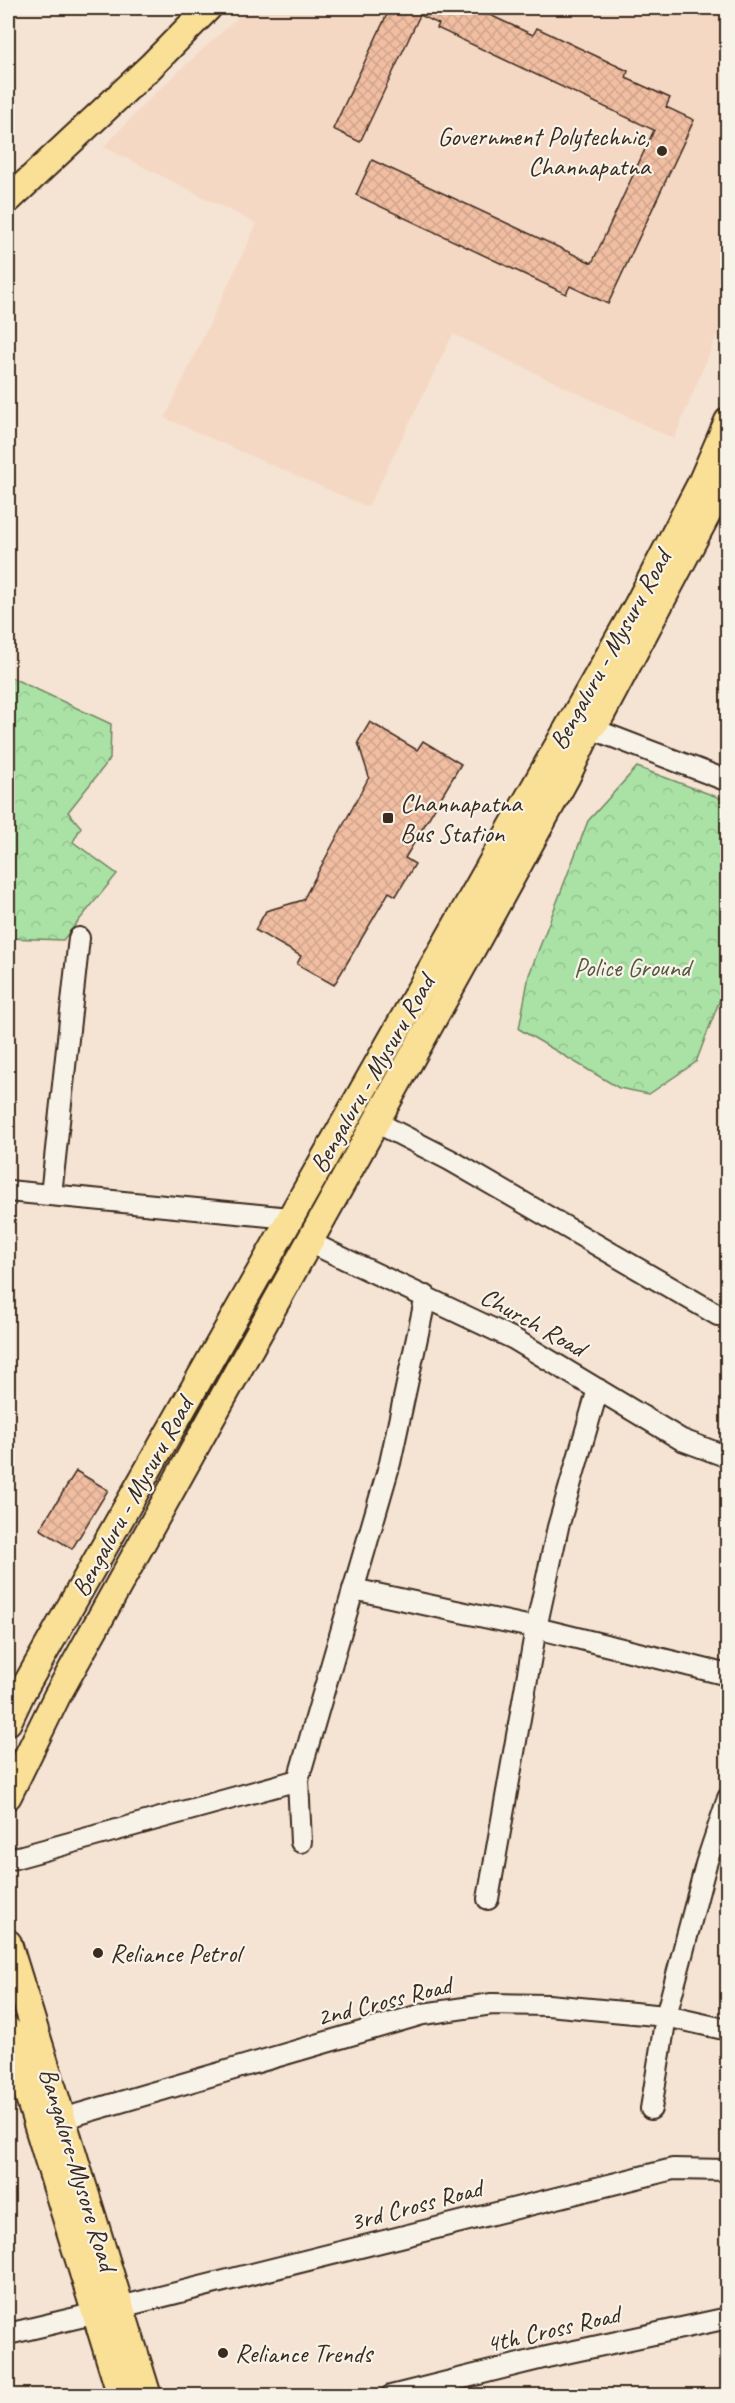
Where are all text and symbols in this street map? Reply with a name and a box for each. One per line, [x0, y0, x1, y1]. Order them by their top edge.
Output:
place label: Government Polytechnic, Channapatna [438, 120, 652, 183]
marker: Government Polytechnic, Channapatna [655, 144, 669, 158]
street label: Bengaluru - Mysuru Road [542, 541, 680, 755]
place label: Channapatna Bus Station [400, 787, 523, 850]
marker: Channapatna Bus Station [381, 811, 395, 825]
park label: Police Ground [574, 951, 694, 984]
street label: Bengaluru - Mysuru Road [302, 966, 444, 1179]
street label: Church Road [475, 1280, 595, 1366]
street label: Bengaluru - Mysuru Road [64, 1388, 202, 1602]
place label: Reliance Petrol [110, 1937, 245, 1970]
marker: Reliance Petrol [91, 1946, 105, 1960]
street label: 2nd Cross Road [313, 1967, 458, 2034]
street label: Bangalore-Mysore Road [32, 2064, 126, 2278]
street label: 3rd Cross Road [346, 2171, 489, 2238]
street label: 4th Cross Road [483, 2297, 627, 2360]
place label: Reliance Trends [235, 2337, 374, 2370]
marker: Reliance Trends [216, 2346, 230, 2360]

